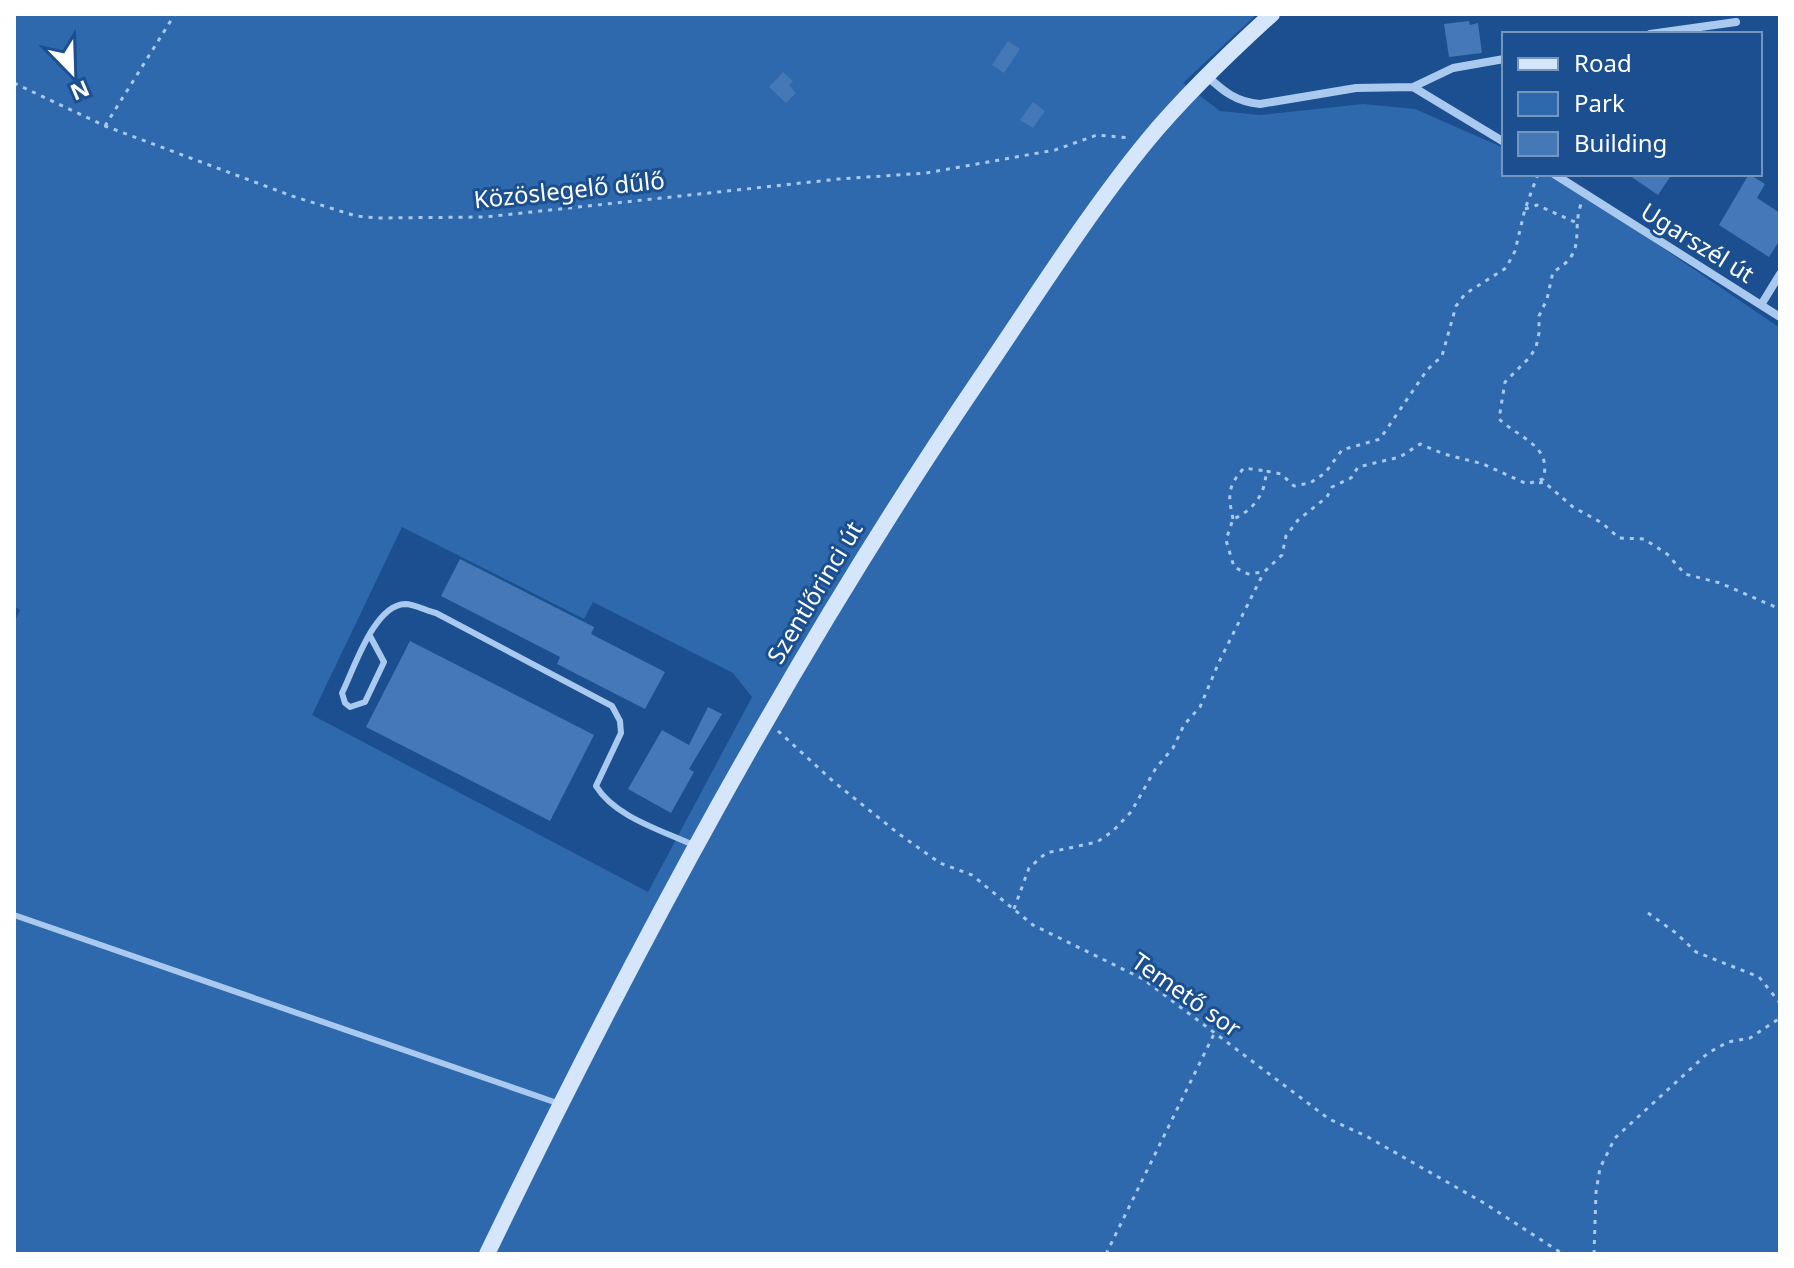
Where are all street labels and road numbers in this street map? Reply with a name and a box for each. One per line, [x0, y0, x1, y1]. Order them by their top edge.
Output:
street label: Közöslegelő dűlő [472, 163, 666, 215]
street label: Ugarszél út [1635, 194, 1761, 290]
street label: Szentlőrinci út [759, 514, 870, 669]
street label: Temető sor [1126, 944, 1248, 1044]

